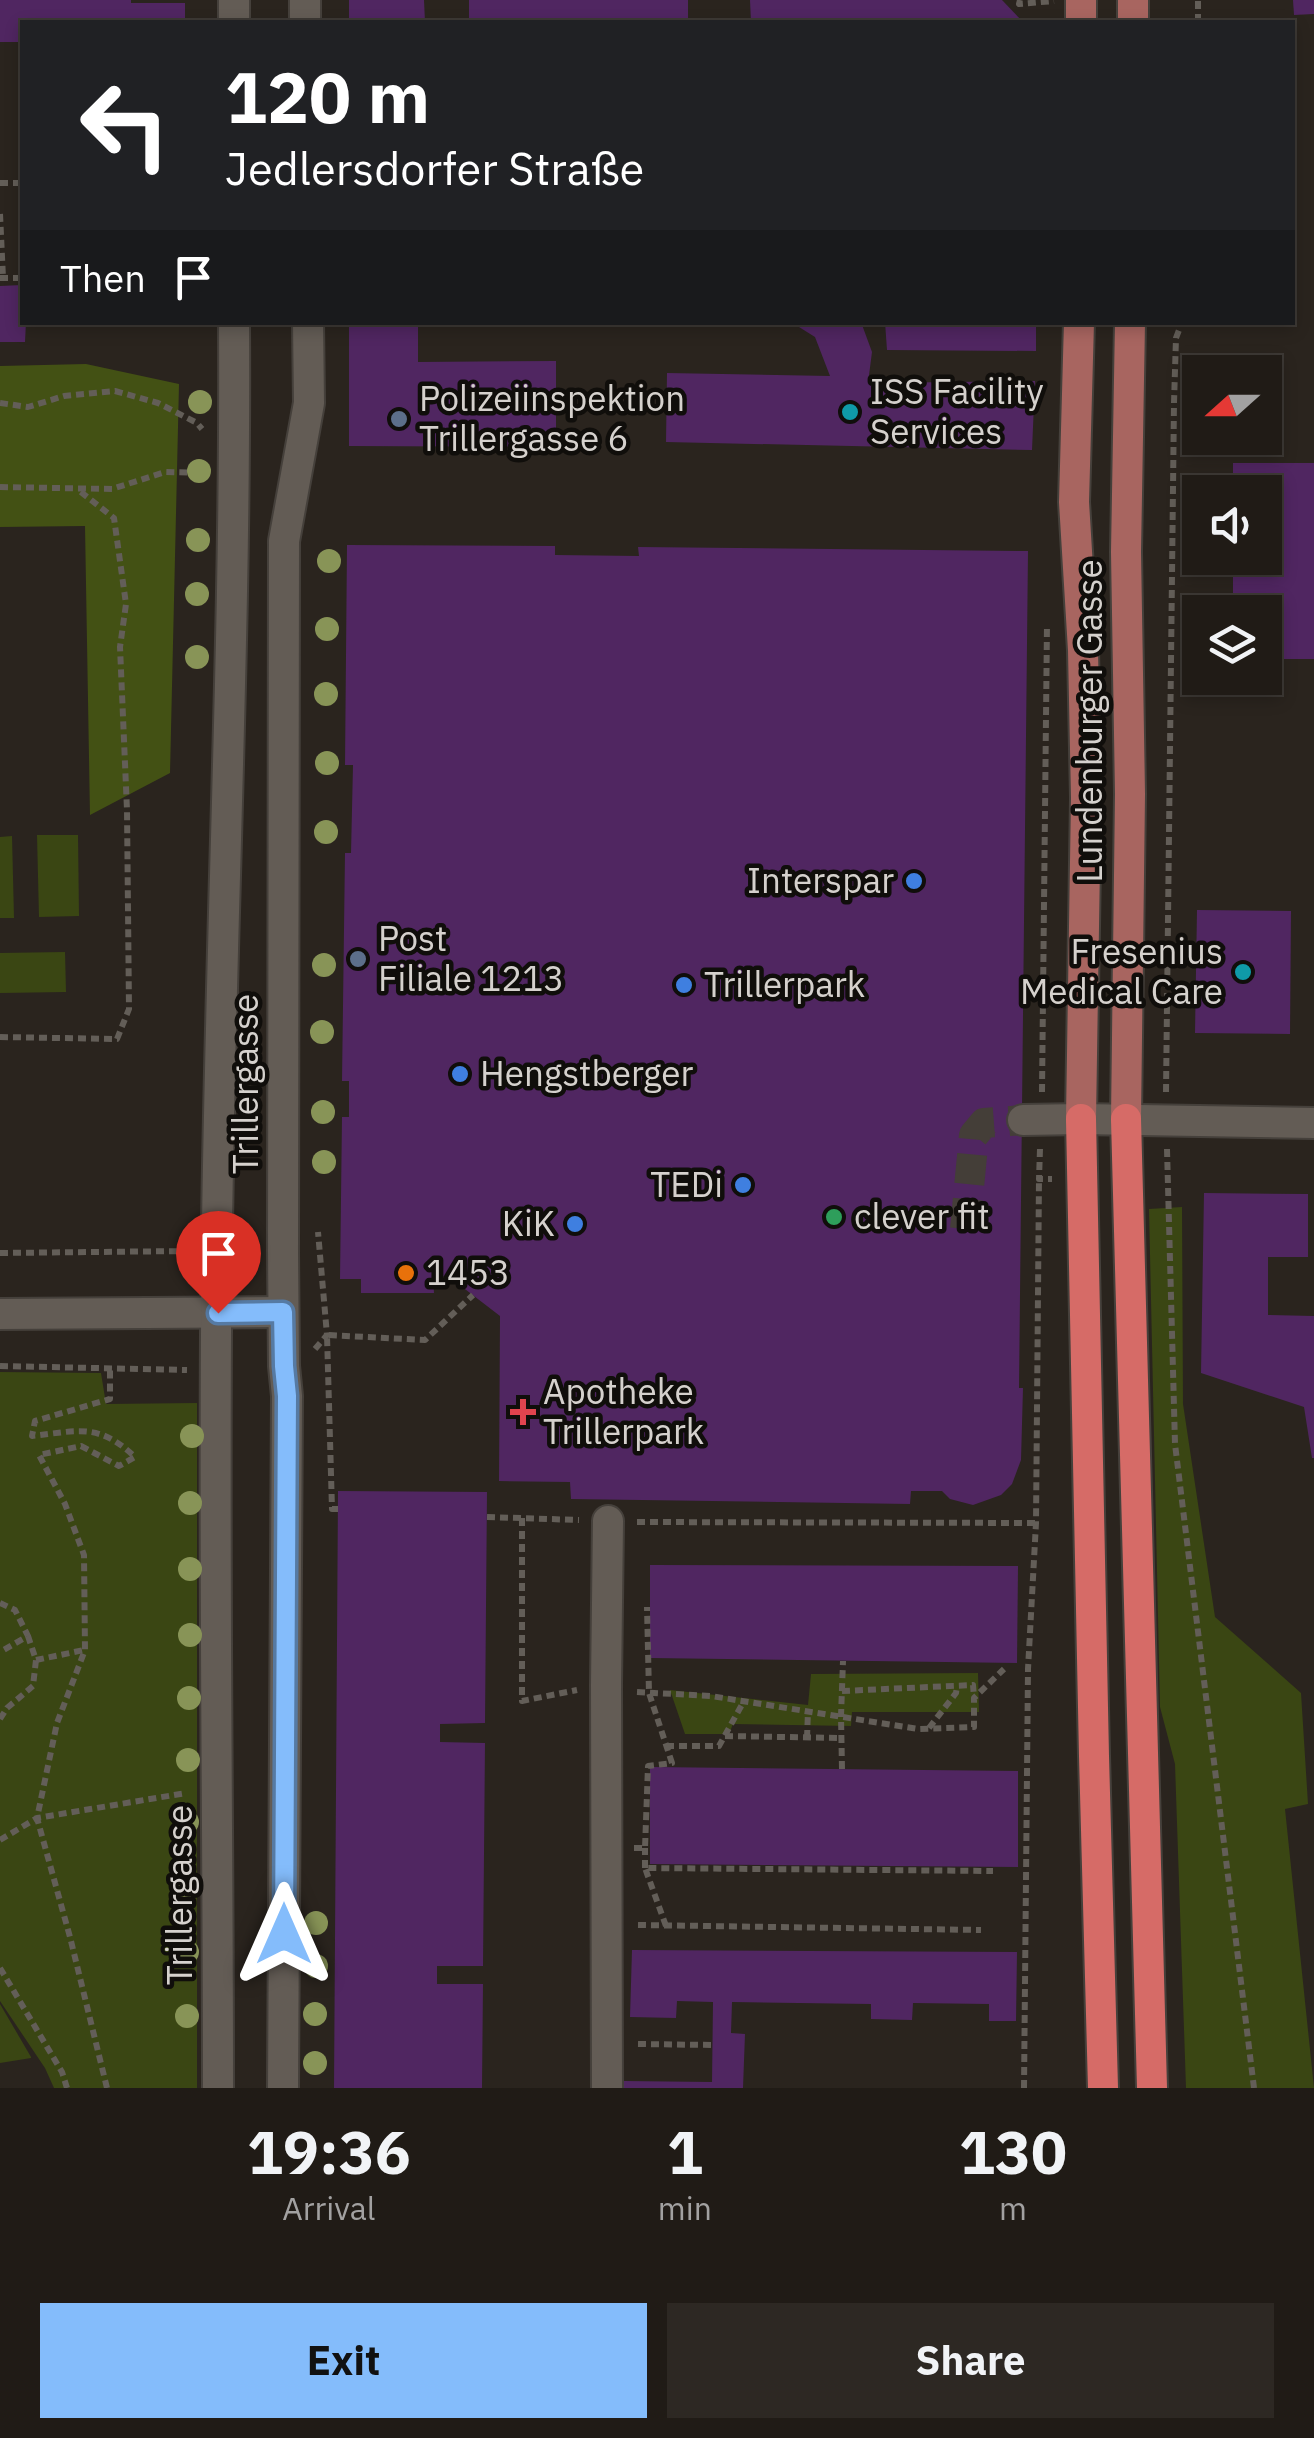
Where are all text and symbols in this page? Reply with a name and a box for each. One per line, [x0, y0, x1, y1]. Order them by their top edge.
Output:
text: 120 m [225, 51, 430, 142]
icon: left [60, 60, 190, 190]
text: Jedlersdorfer Straße [225, 139, 644, 197]
icon: arrive [166, 250, 221, 305]
text: Then [60, 253, 146, 302]
north arrow [1182, 355, 1282, 455]
map controls [1182, 355, 1282, 695]
place label: ISS Facility Services [870, 368, 1044, 454]
place label: Polizeiinspektion Trillergasse 6 [419, 375, 685, 461]
marker: ISS Facility Services [839, 401, 861, 423]
marker: Polizeiinspektion Trillergasse 6 [388, 408, 410, 430]
button: sound [1182, 475, 1282, 575]
street label: Lundenburger Gasse [1066, 559, 1112, 883]
button: layers [1182, 595, 1282, 695]
place label: Interspar [747, 857, 894, 903]
marker: Interspar [903, 870, 925, 892]
place label: Post Filiale 1213 [378, 915, 564, 1001]
place label: Fresenius Medical Care [1020, 928, 1223, 1014]
marker: Post Filiale 1213 [347, 948, 369, 970]
place label: Trillerpark [704, 961, 865, 1007]
marker: Fresenius Medical Care [1232, 961, 1254, 983]
marker: Trillerpark [673, 974, 695, 996]
street label: Trillergasse [222, 994, 268, 1174]
place label: Hengstberger [480, 1050, 693, 1096]
marker: Hengstberger [449, 1063, 471, 1085]
place label: TEDi [650, 1161, 723, 1207]
marker: TEDi [732, 1174, 754, 1196]
place label: clever fit [854, 1193, 989, 1239]
place label: KiK [502, 1200, 555, 1246]
marker: clever fit [823, 1206, 845, 1228]
pin [176, 1211, 261, 1314]
marker: KiK [564, 1213, 586, 1235]
icon: arrive [191, 1226, 246, 1281]
place label: 1453 [426, 1249, 510, 1295]
marker: 1453 [395, 1262, 417, 1284]
place label: Apotheke Trillerpark [543, 1368, 704, 1454]
marker: Apotheke Trillerpark [512, 1401, 534, 1423]
street label: Trillergasse [156, 1805, 202, 1985]
position arrow [232, 1882, 336, 1986]
text: 19:36 [247, 2112, 411, 2191]
text: 1 [667, 2112, 703, 2191]
text: 130 [959, 2112, 1067, 2191]
text: Arrival [282, 2187, 376, 2229]
text: min [658, 2187, 712, 2229]
text: m [999, 2187, 1027, 2229]
button: Exit [40, 2303, 647, 2418]
button: Share [667, 2303, 1274, 2418]

